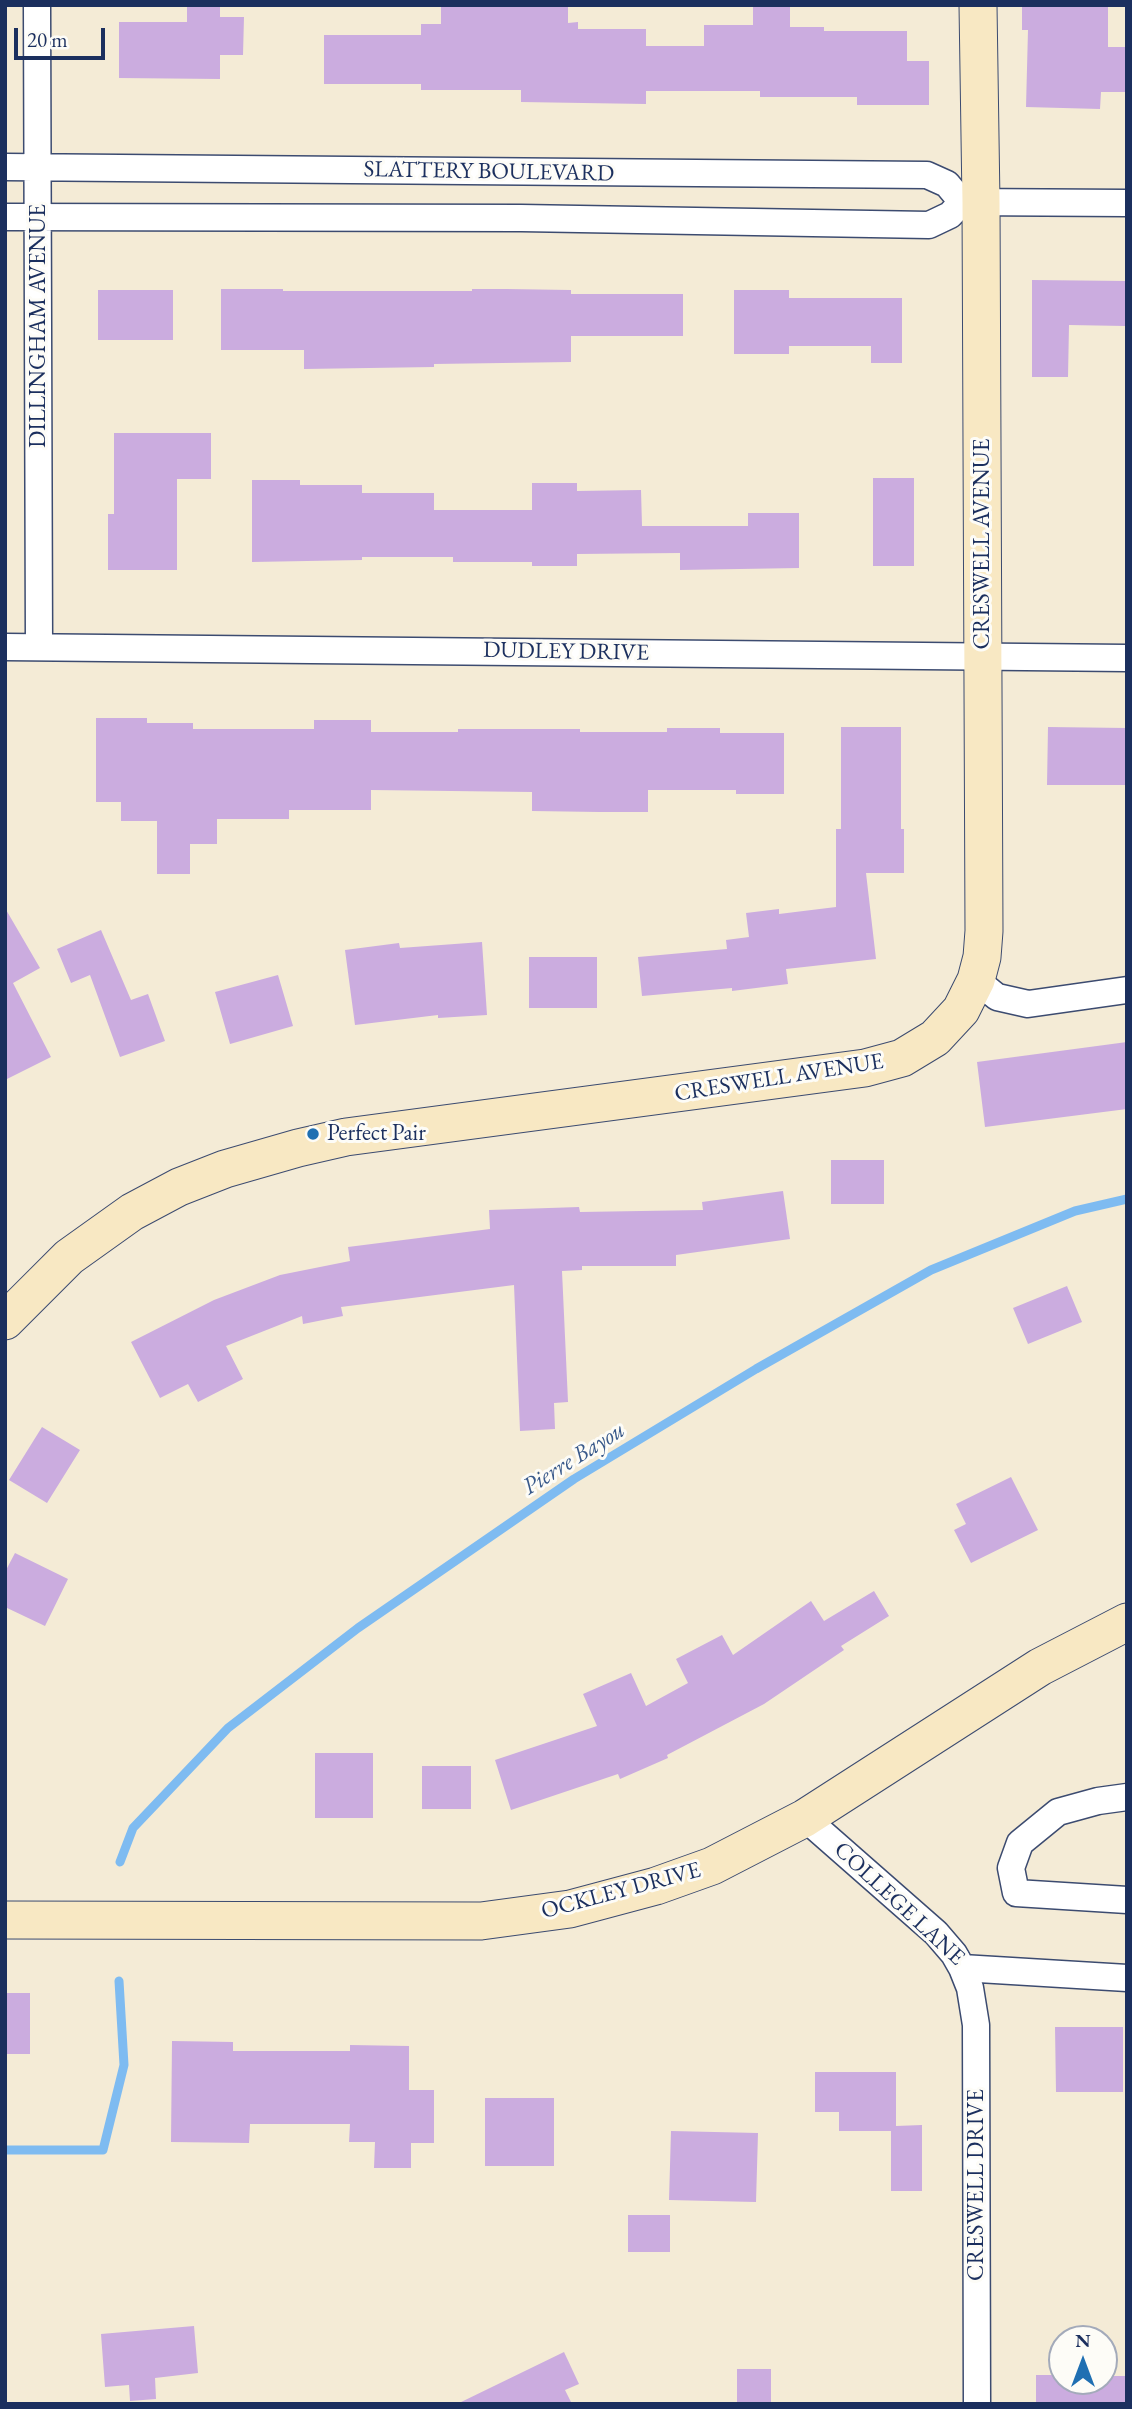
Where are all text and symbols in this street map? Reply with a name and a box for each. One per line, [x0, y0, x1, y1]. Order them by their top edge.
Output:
scale bar [18, 14, 108, 58]
text: 20 m [27, 26, 68, 53]
street label: SLATTERY BOULEVARD [363, 156, 615, 188]
street label: DILLINGHAM AVENUE [25, 204, 53, 448]
street label: CRESWELL AVENUE [969, 438, 997, 650]
street label: DUDLEY DRIVE [483, 637, 649, 667]
street label: CRESWELL AVENUE [673, 1048, 885, 1108]
place label: Perfect Pair [327, 1120, 426, 1148]
marker: Perfect Pair [305, 1126, 321, 1142]
water label: Pierre Bayou [517, 1416, 631, 1502]
street label: COLLEGE LANE [828, 1836, 970, 1972]
street label: OCKLEY DRIVE [538, 1856, 704, 1926]
street label: CRESWELL DRIVE [963, 2089, 991, 2281]
north arrow [1048, 2325, 1118, 2395]
text: N [1075, 2328, 1091, 2353]

